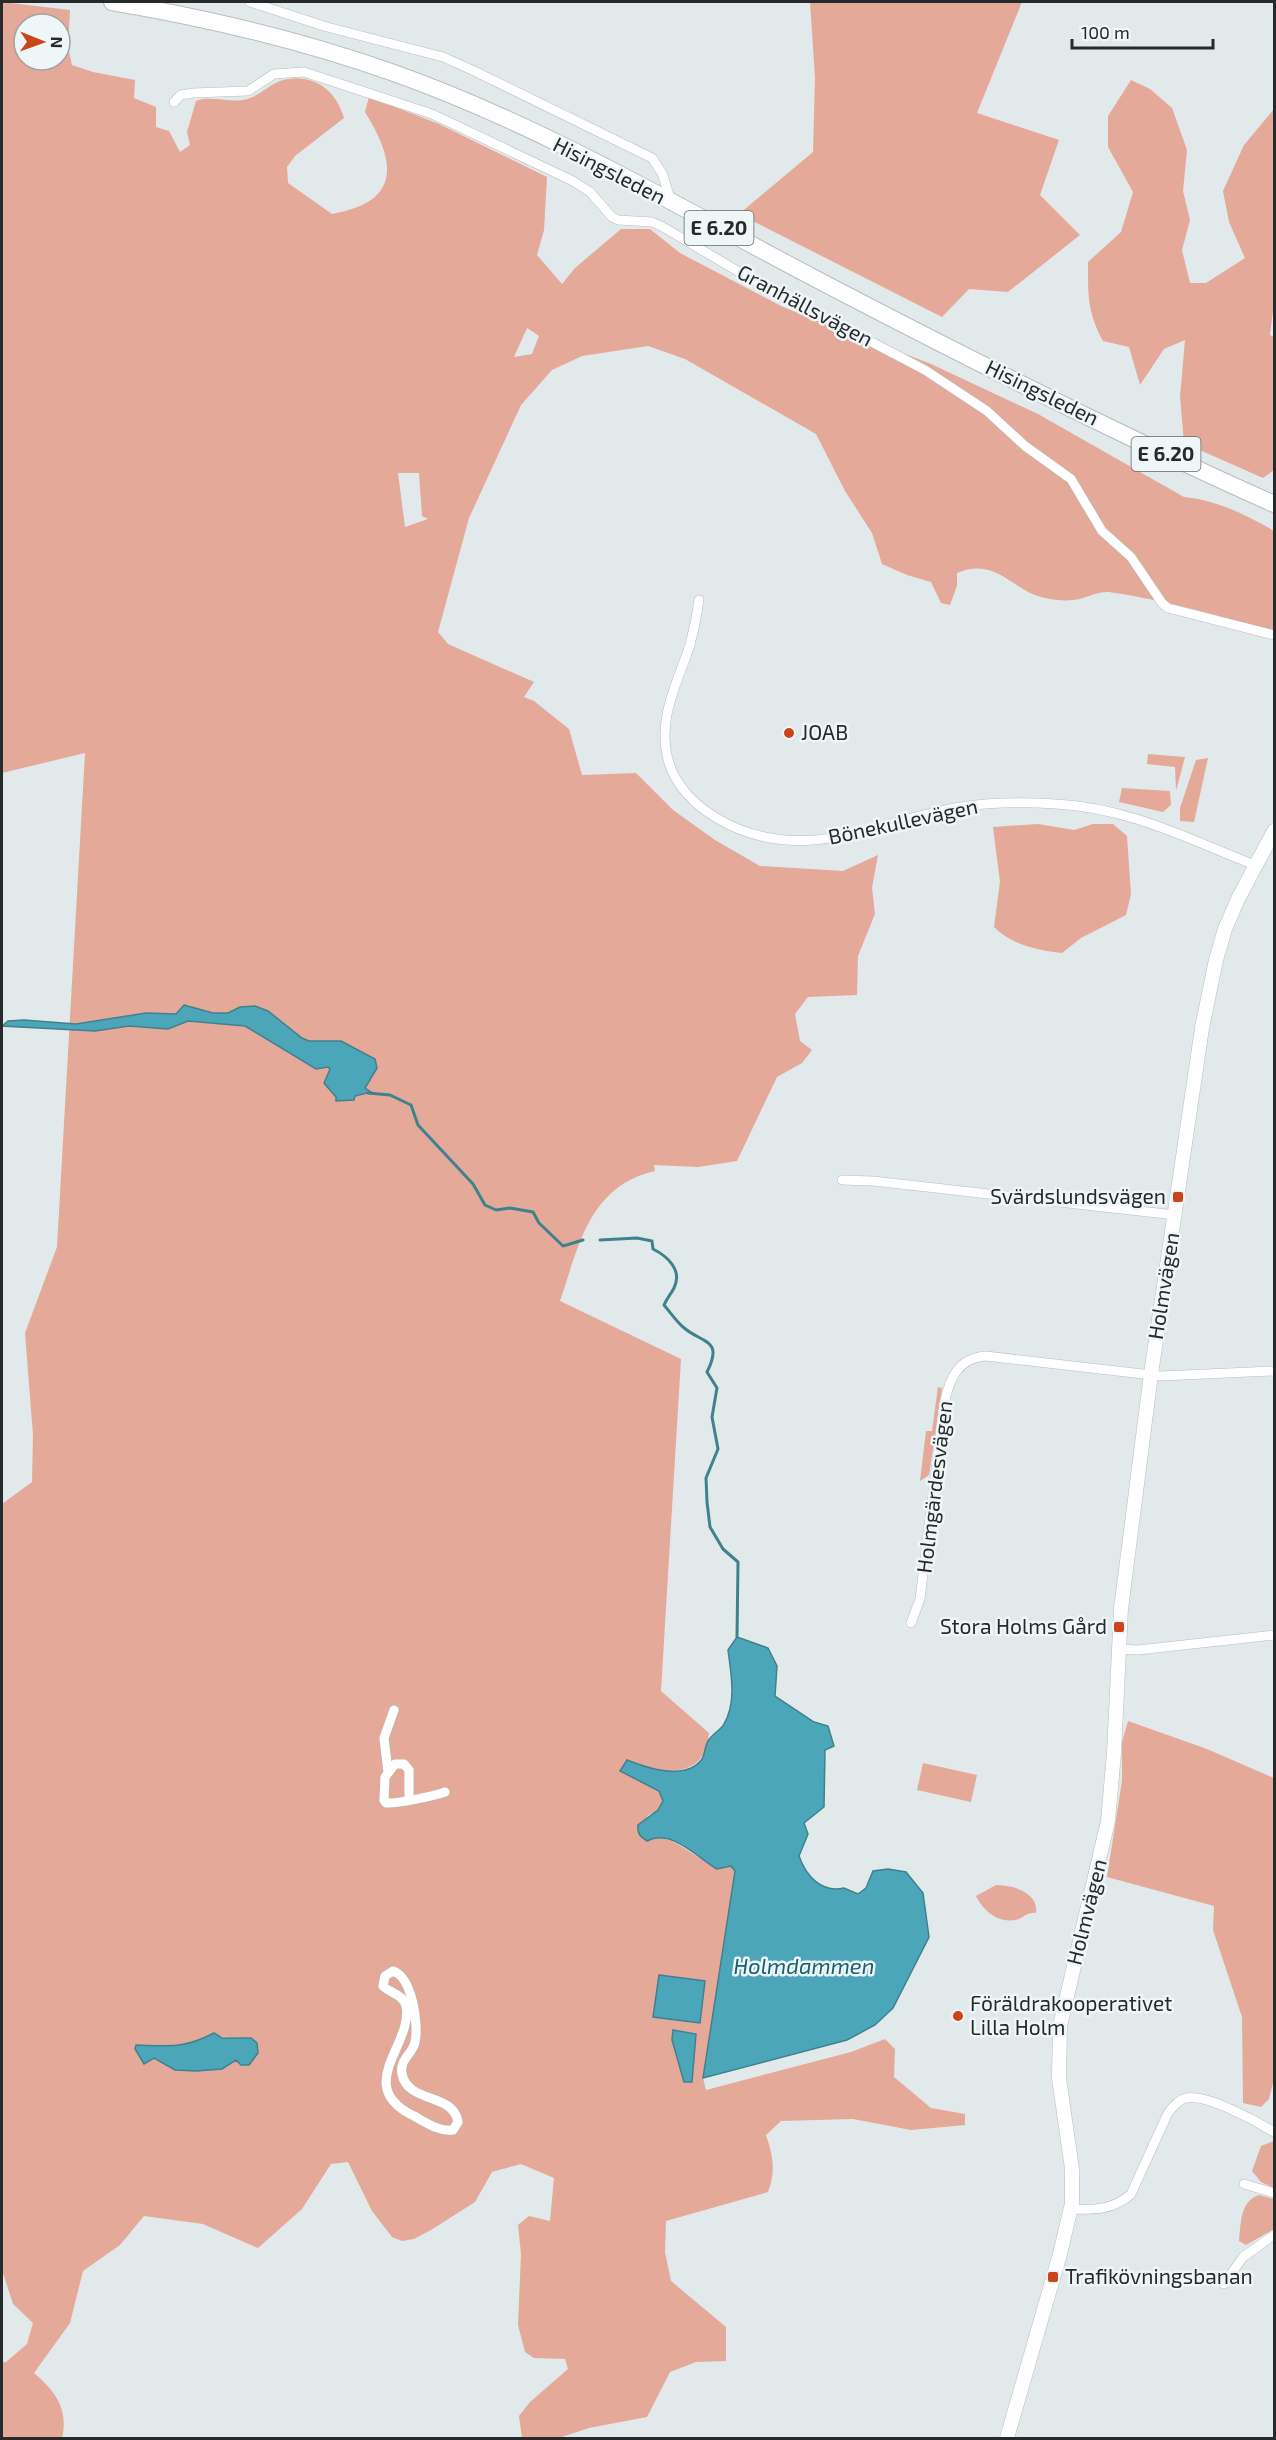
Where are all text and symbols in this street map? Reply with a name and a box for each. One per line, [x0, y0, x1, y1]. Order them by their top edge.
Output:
north arrow [12, 12, 72, 72]
scale bar [1072, 12, 1213, 50]
text: 100 m [1081, 21, 1130, 43]
text: N [48, 36, 67, 48]
street label: Hisingsleden [549, 131, 670, 209]
road number: E 6.20 [684, 211, 754, 245]
street label: Granhällsvägen [734, 258, 878, 351]
street label: Hisingsleden [982, 354, 1103, 430]
road number: E 6.20 [1132, 437, 1200, 471]
place label: JOAB [801, 719, 848, 744]
marker: JOAB [782, 726, 796, 740]
street label: Bönekullevägen [826, 792, 980, 849]
place label: Svärdslundsvägen [990, 1183, 1166, 1208]
marker: Svärdslundsvägen [1171, 1190, 1185, 1204]
street label: Holmvägen [1142, 1230, 1183, 1341]
street label: Holmgärdesvägen [911, 1399, 956, 1574]
place label: Stora Holms Gård [940, 1613, 1107, 1638]
marker: Stora Holms Gård [1112, 1620, 1126, 1634]
street label: Holmvägen [1060, 1856, 1111, 1967]
water label: Holmdammen [734, 1952, 874, 1978]
place label: Föräldrakooperativet Lilla Holm [970, 1990, 1172, 2039]
marker: Föräldrakooperativet Lilla Holm [951, 2009, 965, 2023]
place label: Trafikövningsbanan [1065, 2263, 1253, 2288]
marker: Trafikövningsbanan [1046, 2270, 1060, 2284]

